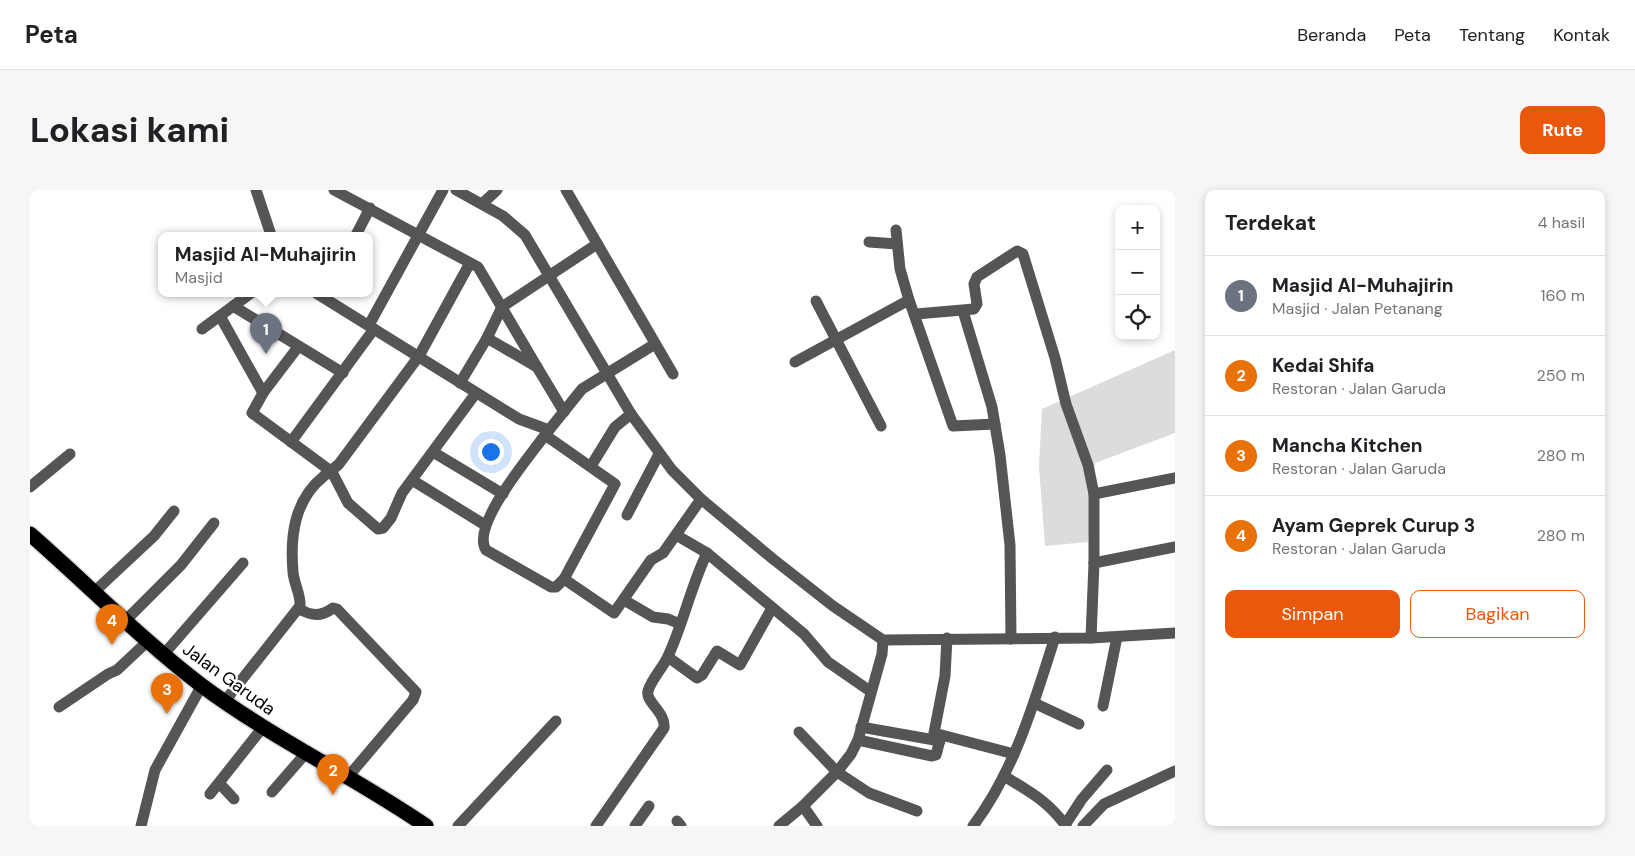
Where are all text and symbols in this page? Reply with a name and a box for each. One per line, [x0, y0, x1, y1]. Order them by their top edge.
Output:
text: Peta [25, 19, 78, 50]
text: Beranda [1297, 23, 1366, 47]
text: Peta [1394, 23, 1431, 47]
text: Tentang [1459, 23, 1525, 47]
text: Kontak [1553, 23, 1610, 47]
button: Rute [1520, 106, 1605, 154]
text: Lokasi kami [30, 107, 229, 153]
map controls [1115, 205, 1160, 340]
button: + [1115, 205, 1160, 250]
text: Terdekat [1225, 209, 1316, 237]
text: 4 hasil [1538, 212, 1585, 233]
popup [158, 232, 373, 297]
text: Masjid Al-Muhajirin [175, 242, 356, 267]
button: − [1115, 250, 1160, 295]
text: Masjid [175, 267, 223, 288]
text: Masjid Al-Muhajirin [1272, 273, 1453, 298]
text: 1 [1238, 285, 1244, 306]
text: 160 m [1541, 285, 1585, 306]
button: locate [1115, 295, 1160, 340]
text: Masjid · Jalan Petanang [1272, 298, 1443, 319]
pin: 1 [250, 313, 282, 354]
text: Kedai Shifa [1272, 353, 1375, 378]
text: 2 [1236, 365, 1246, 386]
text: 250 m [1537, 365, 1585, 386]
text: Restoran · Jalan Garuda [1272, 378, 1446, 399]
text: Mancha Kitchen [1272, 433, 1423, 458]
your location [478, 439, 504, 465]
text: 3 [1236, 445, 1246, 466]
text: 280 m [1537, 445, 1585, 466]
text: Restoran · Jalan Garuda [1272, 458, 1446, 479]
text: Ayam Geprek Curup 3 [1272, 513, 1475, 538]
text: 4 [1236, 525, 1246, 546]
text: 280 m [1537, 525, 1585, 546]
text: Restoran · Jalan Garuda [1272, 538, 1446, 559]
button: Simpan [1225, 590, 1400, 638]
button: Bagikan [1410, 590, 1585, 638]
pin: 4 [96, 604, 128, 645]
street label: Jalan Garuda [178, 637, 280, 721]
pin: 3 [151, 673, 183, 714]
pin: 2 [317, 754, 349, 795]

